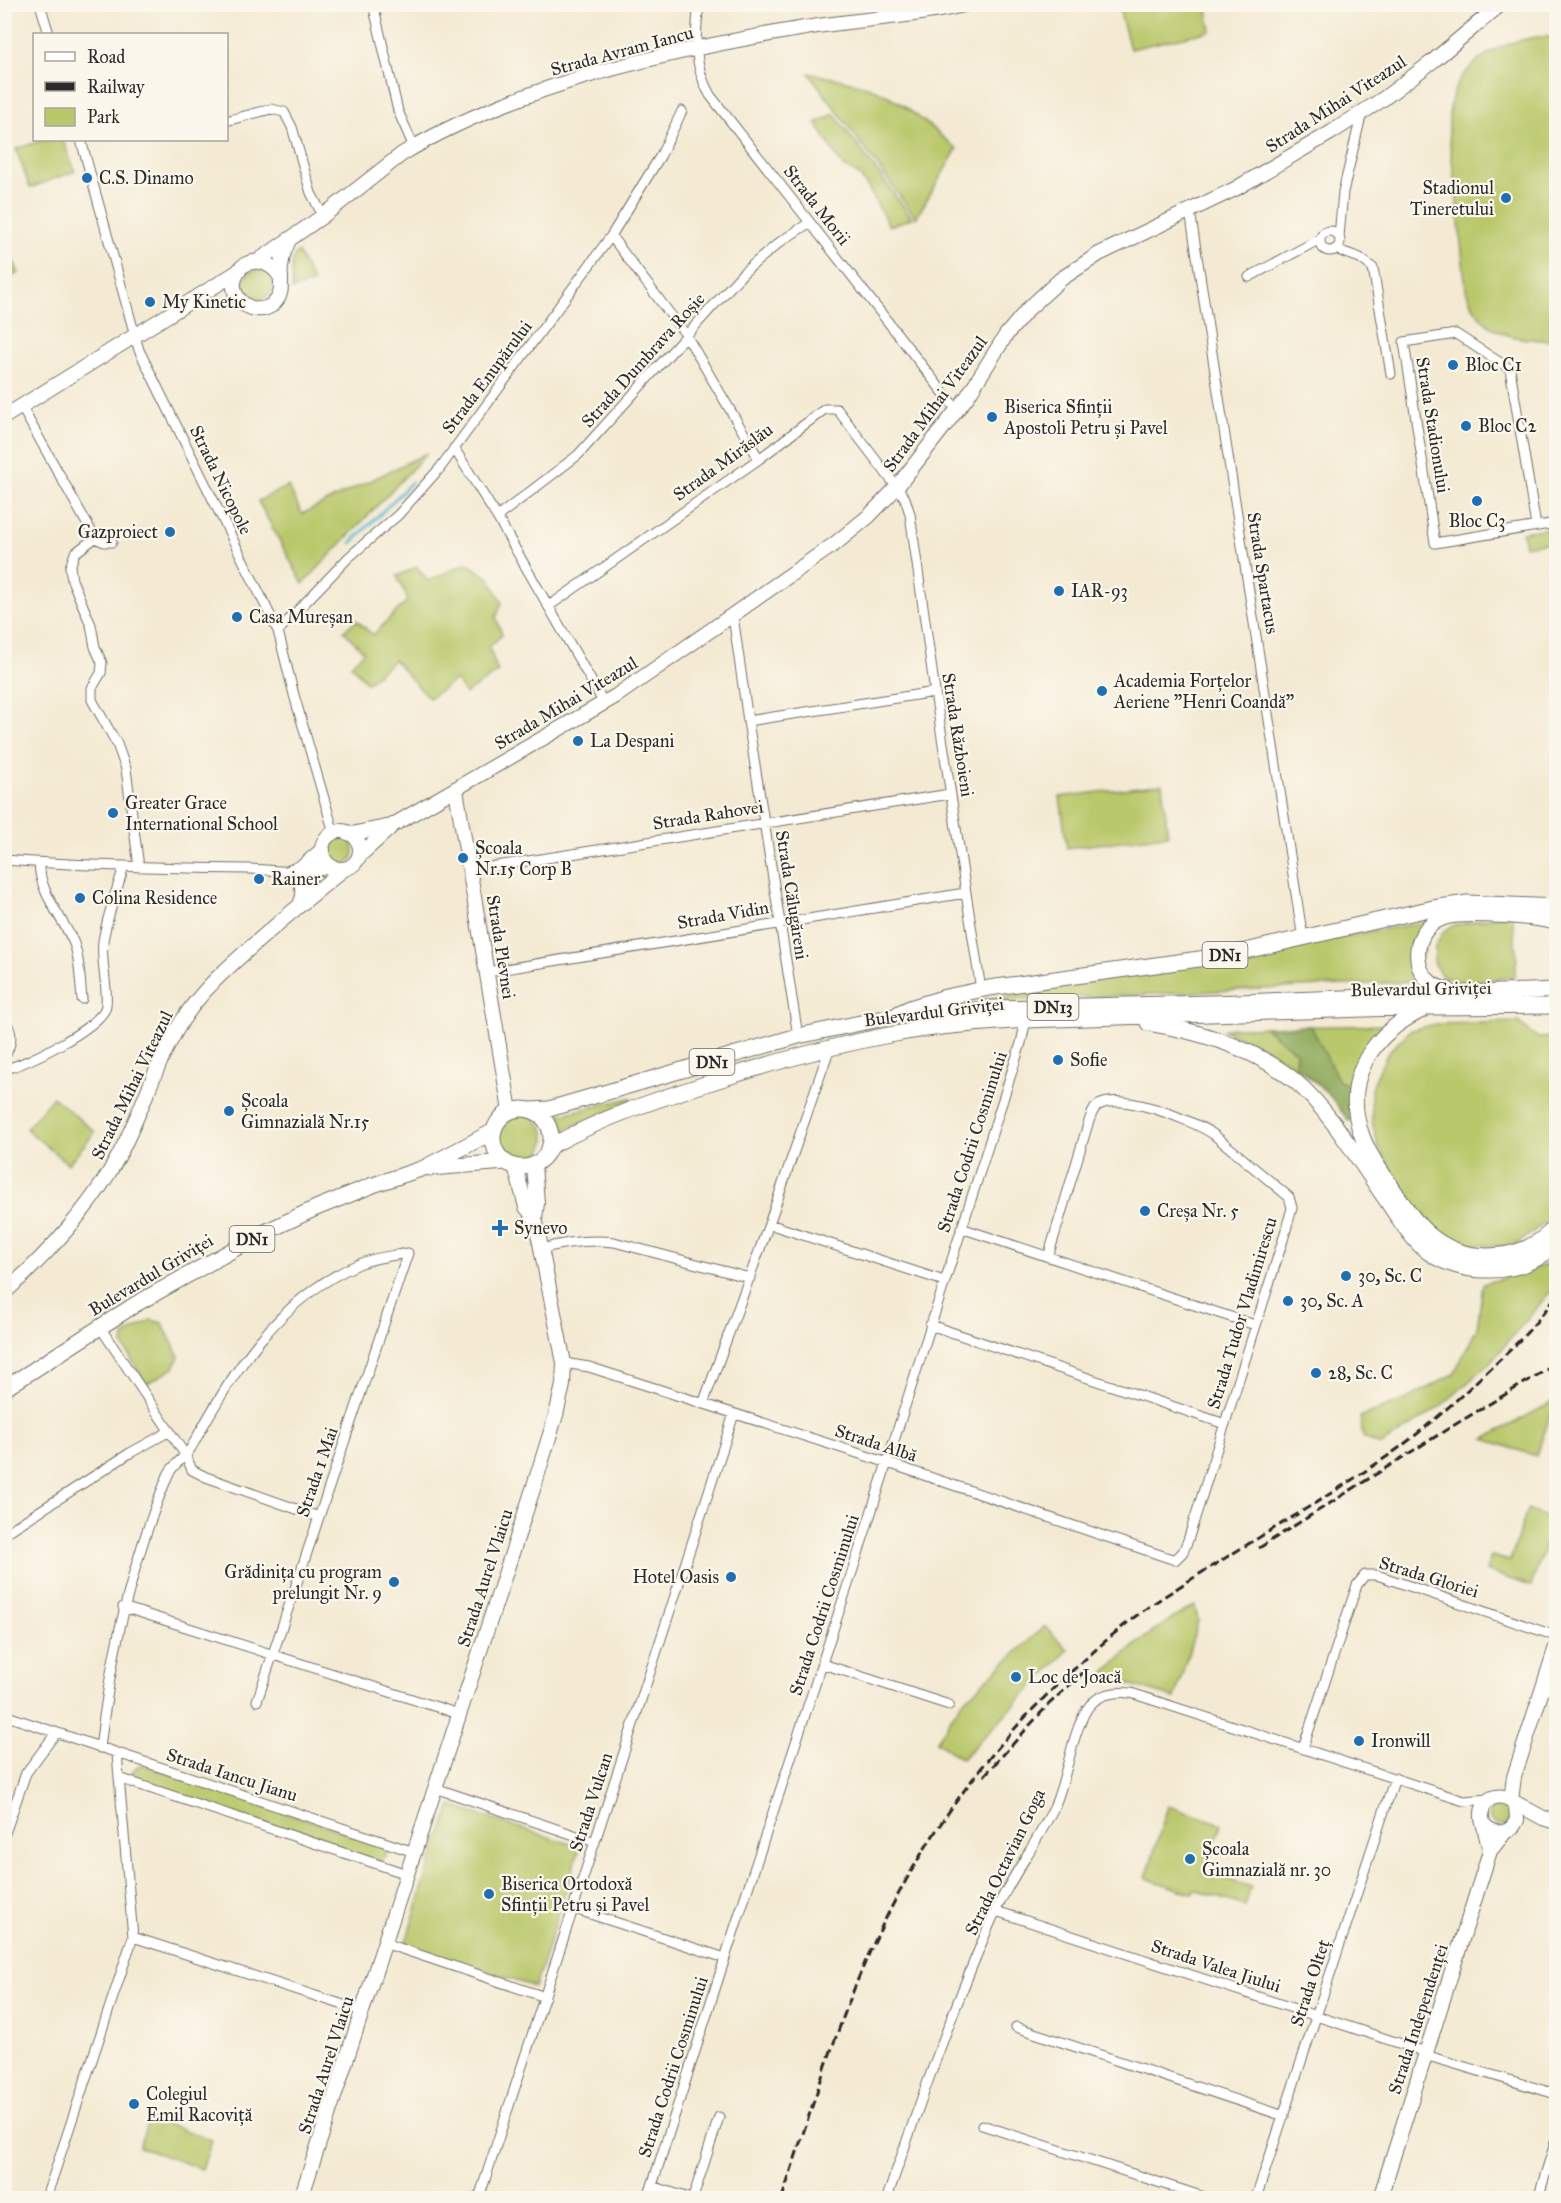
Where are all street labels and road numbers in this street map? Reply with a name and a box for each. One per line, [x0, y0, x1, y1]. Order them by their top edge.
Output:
street label: Strada Avram Iancu [548, 21, 696, 81]
street label: Strada Mihai Viteazul [1262, 50, 1411, 158]
street label: Strada Morii [779, 161, 855, 250]
street label: Strada Dumbrava Roșie [577, 288, 709, 432]
street label: Strada Enupărului [437, 316, 537, 438]
street label: Strada Mihai Viteazul [878, 331, 992, 476]
street label: Strada Stadionului [1411, 355, 1455, 495]
street label: Strada Mirăslău [669, 418, 778, 506]
street label: Strada Nicopole [185, 422, 257, 538]
street label: Strada Spartacus [1243, 511, 1283, 635]
street label: Strada Mihai Viteazul [490, 651, 642, 754]
street label: Strada Războieni [937, 671, 979, 799]
street label: Strada Rahovei [651, 795, 765, 835]
street label: Strada Călugăreni [770, 829, 813, 961]
street label: Strada Plevnei [482, 893, 520, 1001]
street label: Strada Vidin [675, 896, 771, 934]
road number: DN1 [1202, 942, 1248, 968]
street label: Bulevardul Griviței [1350, 977, 1492, 1001]
street label: Bulevardul Griviței [863, 992, 1005, 1032]
road number: DN13 [1028, 994, 1078, 1020]
street label: Strada Mihai Viteazul [86, 1007, 178, 1163]
road number: DN1 [690, 1049, 734, 1075]
street label: Strada Codrii Cosminului [932, 1049, 1012, 1235]
street label: Strada Tudor Vladimirescu [1202, 1214, 1282, 1412]
road number: DN1 [230, 1226, 274, 1252]
street label: Bulevardul Griviței [85, 1229, 217, 1321]
street label: Strada Albă [832, 1419, 920, 1467]
street label: Strada 1 Mai [291, 1424, 343, 1520]
street label: Strada Aurel Vlaicu [452, 1506, 518, 1650]
street label: Strada Codrii Cosminului [784, 1512, 864, 1698]
street label: Strada Gloriei [1377, 1551, 1481, 1603]
street label: Strada Iancu Jianu [163, 1743, 301, 1808]
street label: Strada Vulcan [565, 1749, 617, 1854]
street label: Strada Octavian Goga [960, 1785, 1051, 1939]
street label: Strada Valea Jiului [1148, 1935, 1284, 1998]
street label: Strada Olteț [1286, 1936, 1335, 2029]
street label: Strada Independenței [1383, 1941, 1453, 2097]
street label: Strada Codrii Cosminului [633, 1974, 713, 2160]
street label: Strada Aurel Vlaicu [293, 1993, 359, 2137]

